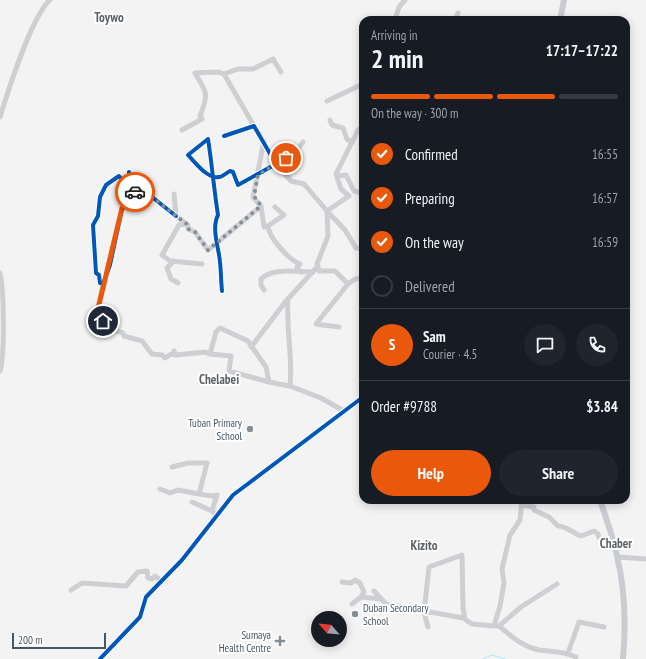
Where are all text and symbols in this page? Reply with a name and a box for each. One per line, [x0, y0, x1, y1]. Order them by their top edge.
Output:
district label: Toywo [94, 9, 124, 26]
text: Arriving in [371, 27, 418, 44]
text: 17:17–17:22 [546, 41, 618, 60]
text: 2 min [371, 42, 424, 75]
text: On the way · 300 m [371, 105, 458, 122]
pin [269, 141, 303, 175]
icon: check [371, 143, 393, 165]
text: Confirmed [405, 145, 458, 164]
text: 16:55 [592, 146, 618, 163]
icon: bag [275, 147, 297, 169]
courier [115, 172, 155, 212]
icon: car [124, 181, 146, 203]
icon: check [371, 187, 393, 209]
text: Preparing [405, 189, 455, 208]
text: 16:57 [592, 190, 618, 207]
icon: check [371, 231, 393, 253]
text: On the way [405, 233, 464, 252]
text: 16:59 [592, 234, 618, 251]
text: Delivered [405, 277, 455, 296]
pin [86, 304, 120, 338]
icon: home [92, 310, 114, 332]
button: chat [524, 324, 566, 366]
button: phone [576, 324, 618, 366]
text: Sam [423, 327, 446, 346]
text: S [389, 335, 395, 354]
text: Courier · 4.5 [423, 346, 477, 363]
district label: Chelabei [199, 371, 239, 388]
text: Order #9788 [371, 397, 437, 416]
text: $3.84 [586, 397, 618, 416]
place label: Tuban Primary School [188, 416, 243, 443]
marker: Tuban Primary School [245, 424, 255, 434]
button: Help [371, 450, 491, 496]
button: Share [499, 450, 618, 496]
district label: Chaber [600, 535, 632, 552]
district label: Kizito [410, 537, 438, 554]
place label: Duban Secondary School [363, 601, 430, 628]
marker: Duban Secondary School [350, 609, 360, 619]
north arrow [311, 611, 347, 647]
map controls [311, 611, 347, 647]
place label: Sumaya Health Centre [219, 628, 271, 655]
scale bar [12, 631, 106, 650]
text: 200 m [18, 633, 42, 647]
marker: Sumaya Health Centre [274, 635, 286, 647]

